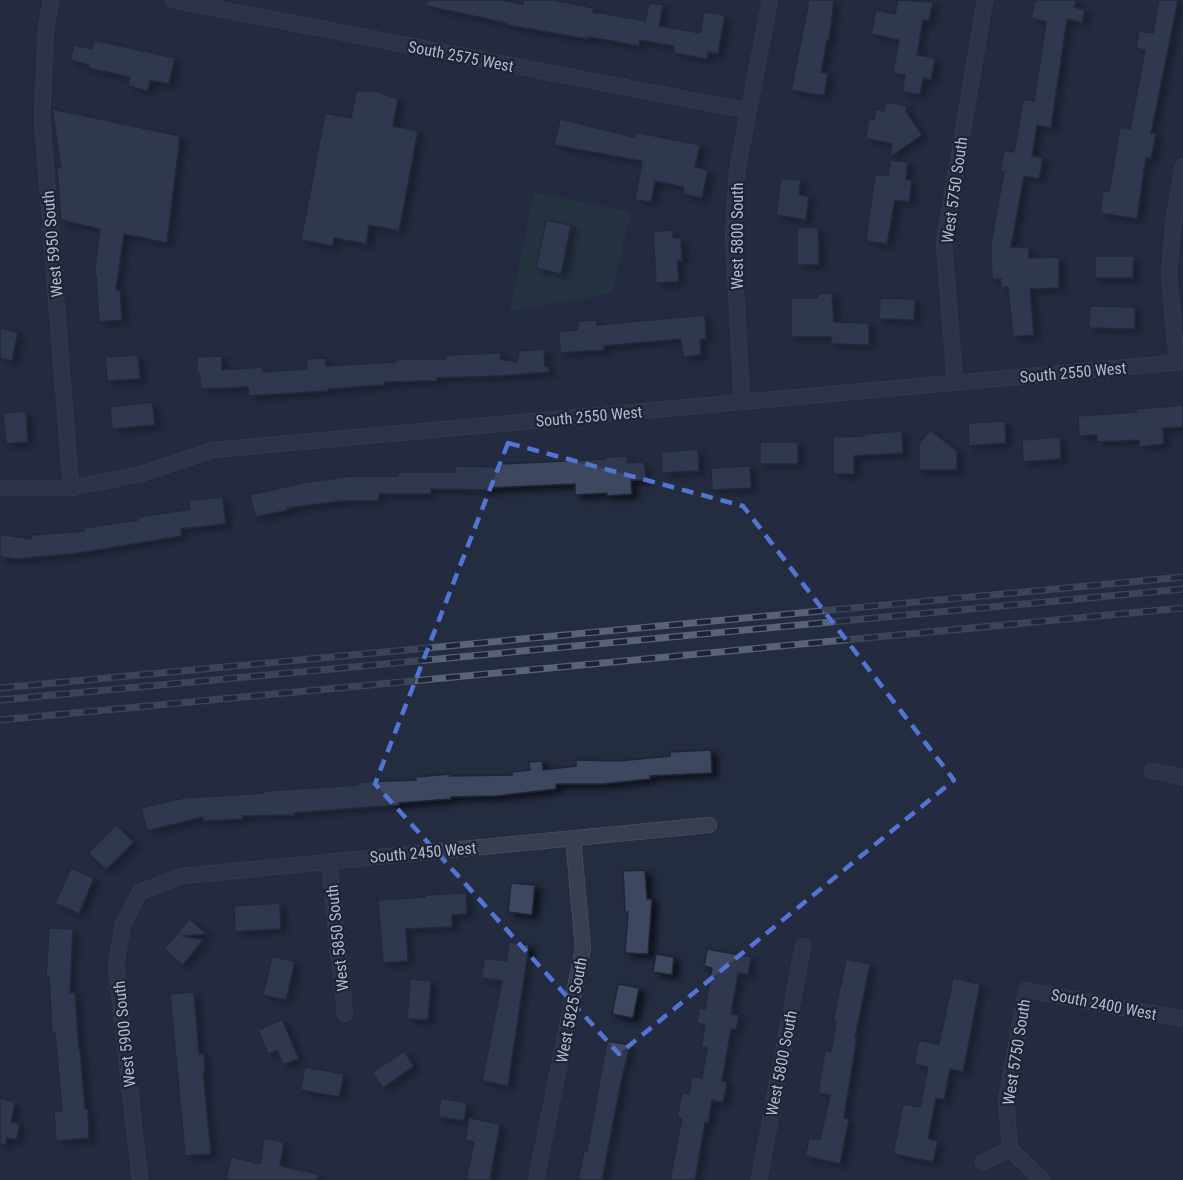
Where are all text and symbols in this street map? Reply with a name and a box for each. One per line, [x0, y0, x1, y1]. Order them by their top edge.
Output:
street label: South 2575 West [407, 37, 515, 76]
street label: West 5750 South [938, 136, 971, 244]
street label: West 5800 South [728, 183, 747, 289]
street label: West 5950 South [38, 190, 67, 298]
street label: South 2550 West [1019, 358, 1127, 387]
street label: South 2550 West [535, 402, 643, 431]
street label: South 2450 West [369, 838, 477, 867]
street label: West 5850 South [322, 884, 353, 992]
street label: West 5825 South [552, 956, 591, 1064]
street label: West 5900 South [109, 980, 140, 1088]
street label: South 2400 West [1050, 985, 1158, 1024]
street label: West 5750 South [999, 998, 1034, 1106]
street label: West 5800 South [762, 1009, 801, 1117]

